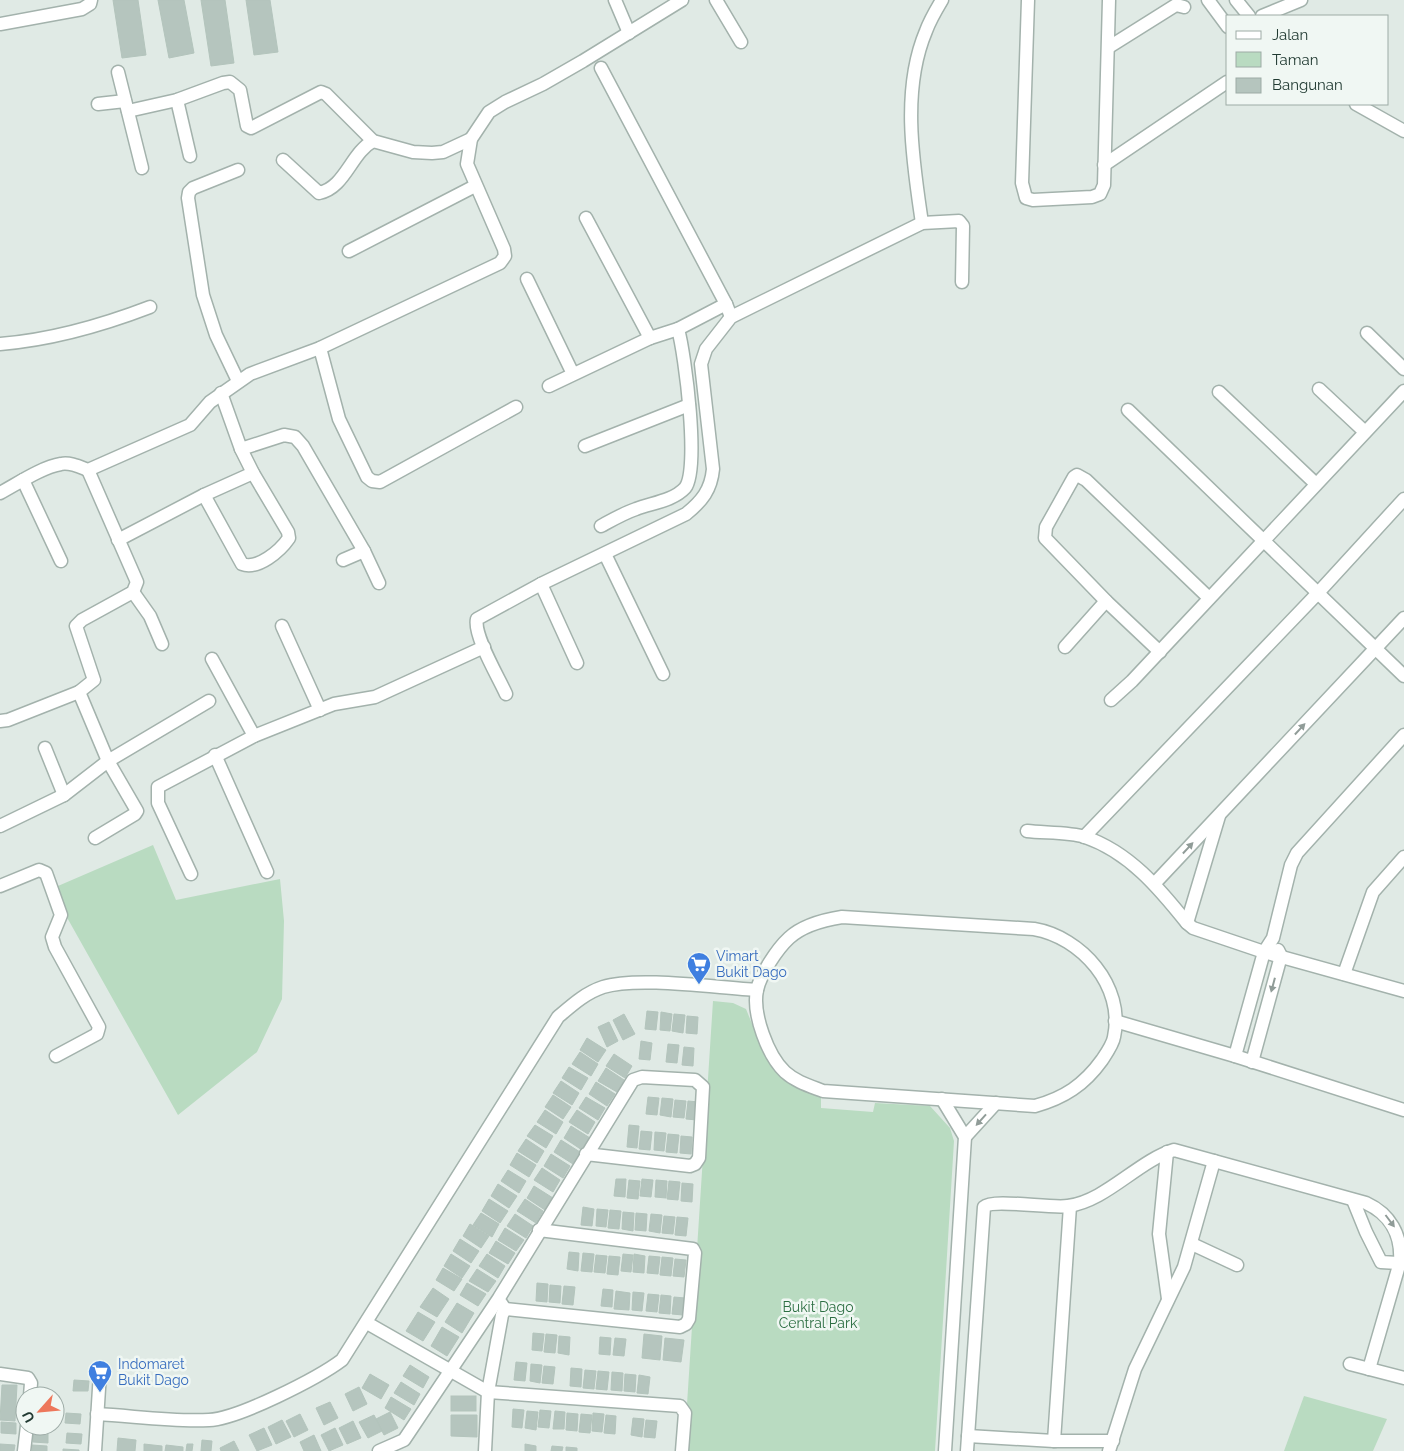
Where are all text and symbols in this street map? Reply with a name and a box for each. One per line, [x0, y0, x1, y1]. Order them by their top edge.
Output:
legend [1226, 15, 1389, 105]
text: Jalan [1272, 26, 1308, 44]
text: Taman [1272, 51, 1318, 69]
text: Bangunan [1272, 76, 1343, 94]
one-way arrow [1294, 724, 1306, 736]
one-way arrow [1182, 842, 1194, 854]
place label: Vimart Bukit Dago [716, 948, 787, 980]
supermarket icon: Vimart Bukit Dago [686, 951, 712, 985]
one-way arrow [1269, 977, 1277, 992]
one-way arrow [975, 1114, 987, 1126]
one-way arrow [1384, 1214, 1395, 1227]
park label: Bukit Dago Central Park [779, 1299, 858, 1331]
place label: Indomaret Bukit Dago [118, 1356, 189, 1388]
supermarket icon: Indomaret Bukit Dago [87, 1359, 113, 1393]
north arrow [15, 1386, 65, 1436]
text: U [19, 1409, 38, 1425]

